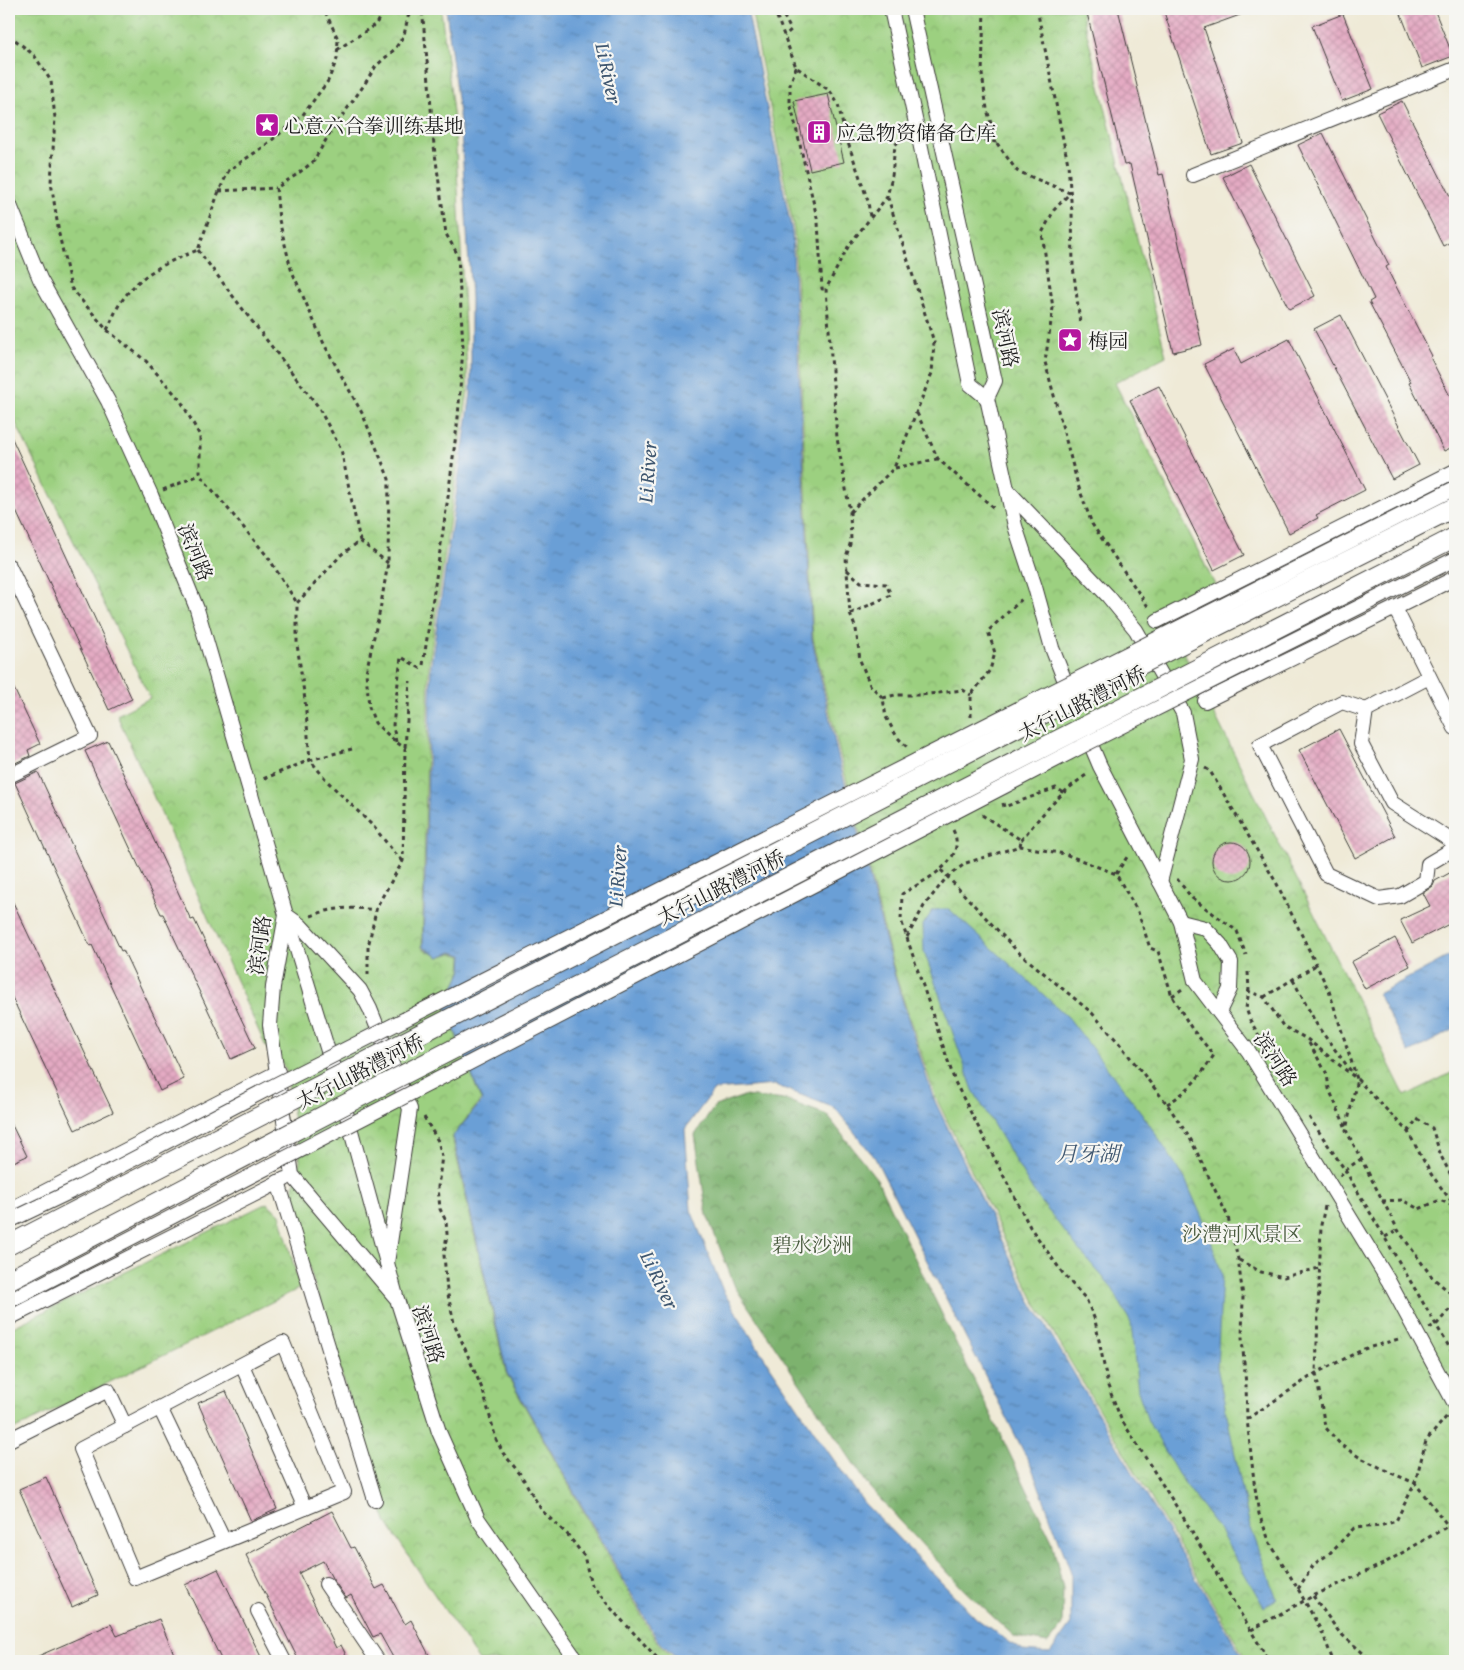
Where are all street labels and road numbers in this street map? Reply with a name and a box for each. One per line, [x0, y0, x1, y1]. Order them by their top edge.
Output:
street label: 滨河路 [986, 306, 1026, 370]
street label: 滨河路 [171, 519, 221, 585]
street label: 太行山路澧河桥 [1013, 658, 1151, 748]
street label: 太行山路澧河桥 [652, 842, 790, 932]
street label: 滨河路 [240, 913, 278, 977]
street label: 太行山路澧河桥 [291, 1026, 429, 1116]
street label: 滨河路 [1248, 1026, 1304, 1092]
street label: 滨河路 [406, 1301, 452, 1367]

